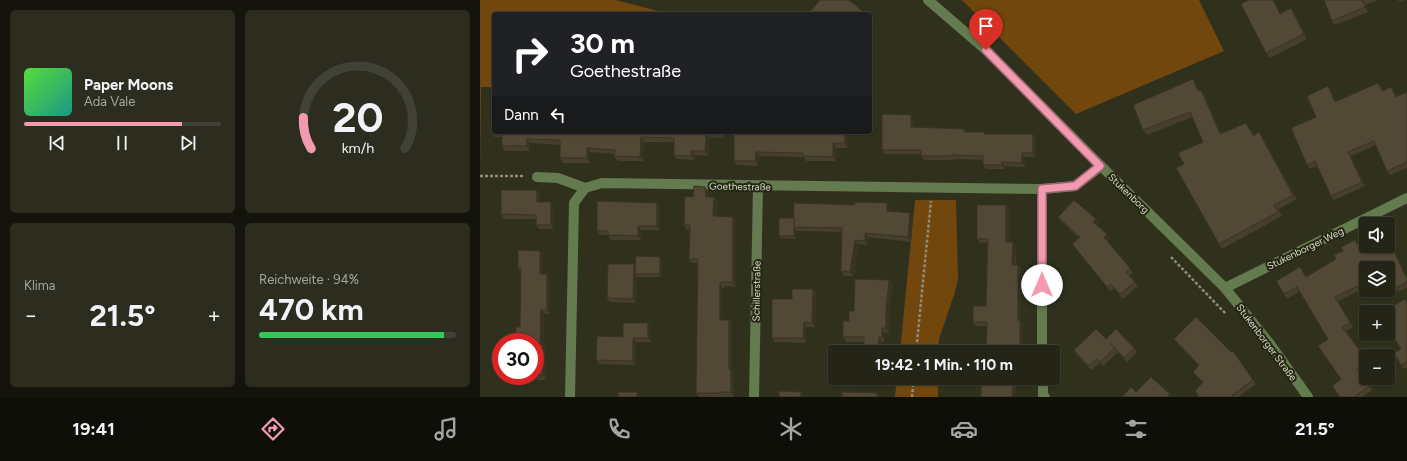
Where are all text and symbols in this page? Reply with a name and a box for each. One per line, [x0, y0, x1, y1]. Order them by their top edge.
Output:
pin [969, 9, 1003, 50]
icon: arrive [975, 15, 997, 37]
text: 30 m [570, 26, 635, 60]
icon: right [504, 28, 556, 80]
text: Goethestraße [570, 60, 681, 82]
text: Paper Moons [84, 76, 173, 94]
text: 20 [332, 92, 383, 142]
text: Ada Vale [84, 94, 135, 109]
icon: left [547, 104, 569, 126]
text: Dann [504, 106, 539, 124]
icon: previous [46, 132, 68, 154]
icon: pause [111, 132, 133, 154]
icon: next [177, 132, 199, 154]
text: km/h [341, 139, 374, 157]
street label: Stukenborg [1105, 171, 1152, 216]
street label: Goethestraße [709, 179, 771, 194]
map controls [1359, 217, 1395, 385]
button: sound [1359, 217, 1395, 253]
street label: Stukenborger Weg [1265, 224, 1346, 273]
street label: Schillerstraße [749, 260, 764, 321]
button: layers [1359, 261, 1395, 297]
position arrow [1021, 264, 1063, 306]
text: Reichweite · 94% [259, 272, 359, 287]
text: Klima [24, 278, 56, 293]
text: 470 km [259, 291, 364, 328]
text: 21.5° [89, 297, 156, 334]
street label: Stukenborger Straße [1233, 301, 1300, 384]
text: − [24, 302, 38, 329]
text: + [207, 302, 221, 329]
button: + [1359, 305, 1395, 341]
speed limit sign: 30 [492, 333, 544, 385]
button: − [1359, 349, 1395, 385]
text: 19:42 · 1 Min. · 110 m [875, 356, 1013, 374]
icon: directions [259, 415, 287, 443]
icon: music [432, 415, 460, 443]
icon: phone [605, 415, 633, 443]
icon: climate [777, 415, 805, 443]
icon: car [950, 415, 978, 443]
icon: filters [1122, 415, 1150, 443]
text: 19:41 [72, 418, 115, 440]
text: 21.5° [1295, 418, 1335, 440]

